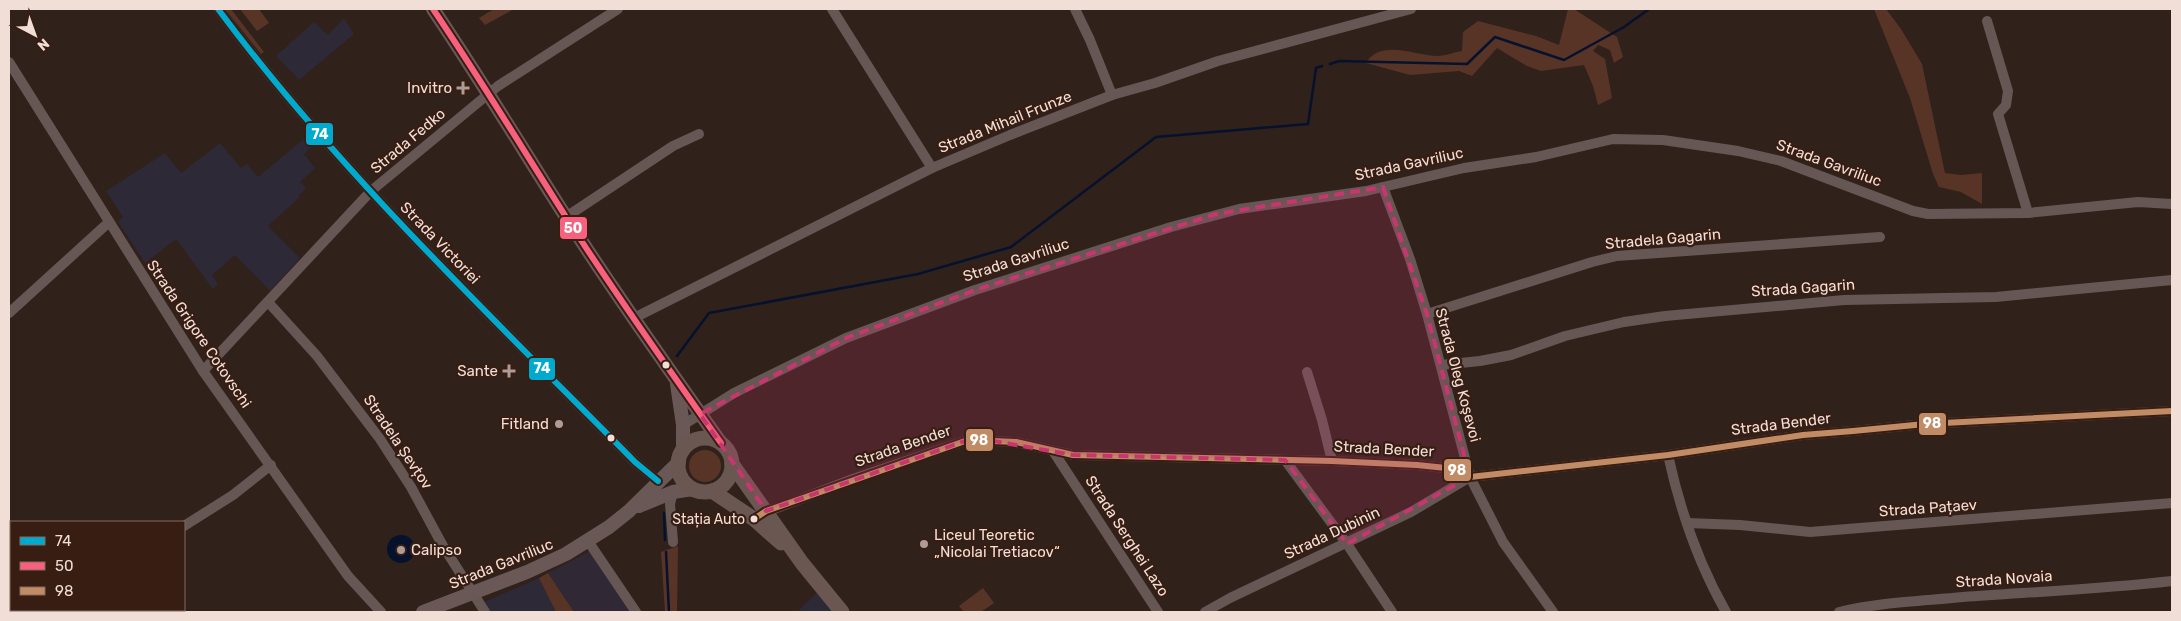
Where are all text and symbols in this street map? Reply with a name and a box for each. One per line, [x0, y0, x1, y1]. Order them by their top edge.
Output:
north arrow [10, 10, 60, 60]
text: N [34, 35, 53, 54]
place label: Invitro [407, 79, 452, 97]
marker: Invitro [456, 81, 470, 95]
street label: Strada Mihail Frunze [936, 87, 1074, 157]
street label: Strada Fedko [367, 105, 449, 177]
line badge: 74 [305, 122, 334, 146]
text: 74 [311, 126, 329, 143]
street label: Strada Gavriliuc [1774, 136, 1884, 190]
street label: Strada Gavriliuc [1353, 144, 1465, 184]
street label: Strada Victoriei [396, 198, 484, 288]
line badge: 50 [559, 216, 588, 240]
text: 50 [564, 220, 582, 237]
street label: Stradela Gagarin [1604, 225, 1722, 253]
street label: Strada Gavriliuc [961, 234, 1071, 286]
street label: Strada Grigore Cotovschi [143, 257, 255, 411]
street label: Strada Gagarin [1750, 275, 1856, 301]
street label: Strada Oleg Koşevoi [1431, 306, 1485, 444]
line badge: 74 [528, 357, 556, 381]
text: 74 [533, 360, 551, 377]
unlabelled marker [661, 360, 671, 370]
place label: Sante [457, 362, 498, 380]
marker: Sante [502, 364, 516, 378]
street label: Stradela Șevțov [360, 391, 436, 493]
street label: Strada Bender [1730, 409, 1832, 439]
line badge: 98 [1918, 412, 1947, 436]
place label: Fitland [501, 415, 549, 433]
text: 98 [1923, 415, 1941, 432]
marker: Fitland [553, 418, 565, 430]
street label: Strada Bender [853, 421, 954, 471]
line badge: 98 [965, 428, 994, 452]
text: 98 [970, 432, 988, 449]
unlabelled marker [606, 433, 616, 443]
street label: Strada Bender [1333, 437, 1435, 461]
line badge: 98 [1443, 458, 1472, 482]
text: 98 [1448, 462, 1466, 479]
street label: Strada Serghei Lazo [1081, 472, 1173, 600]
street label: Strada Pațaev [1878, 496, 1978, 520]
street label: Strada Dubinin [1281, 503, 1383, 563]
place label: Stația Auto [672, 511, 745, 528]
marker: Stația Auto [749, 514, 759, 524]
legend [10, 521, 185, 611]
place label: Liceul Teoretic „Nicolai Tretiacov“ [934, 526, 1060, 561]
text: 74 [55, 532, 72, 550]
street label: Strada Gavriliuc [446, 535, 556, 593]
marker: Liceul Teoretic „Nicolai Tretiacov“ [918, 538, 930, 550]
place label: Calipso [411, 541, 462, 559]
marker: Calipso [395, 544, 407, 556]
text: 50 [55, 557, 73, 575]
street label: Strada Novaia [1955, 567, 2053, 591]
text: 98 [55, 582, 73, 600]

